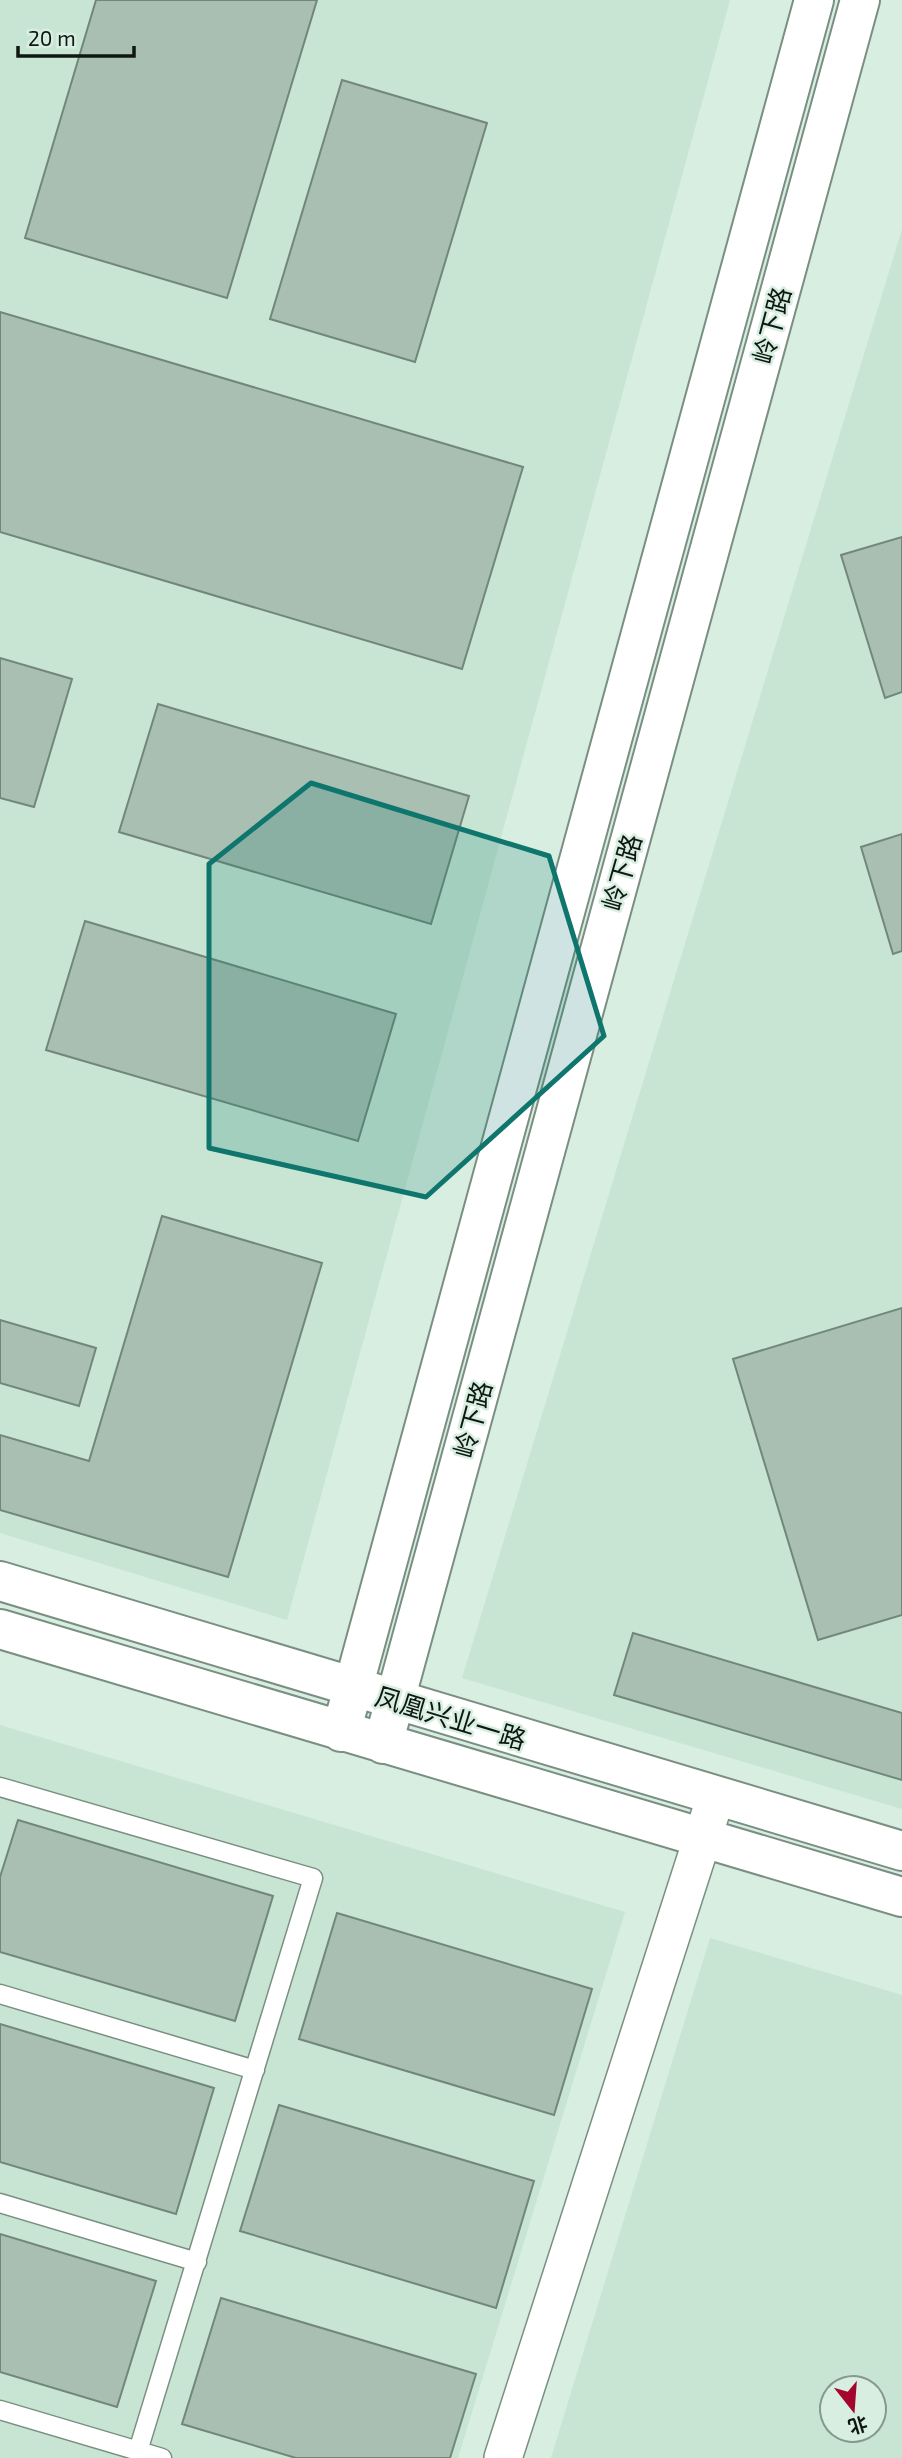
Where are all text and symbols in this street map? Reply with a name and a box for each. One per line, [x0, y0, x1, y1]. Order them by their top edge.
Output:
scale bar [18, 14, 133, 58]
text: 20 m [28, 25, 76, 50]
street label: 岭下路 [746, 283, 796, 367]
street label: 岭下路 [595, 830, 647, 914]
street label: 岭下路 [447, 1377, 497, 1461]
street label: 凤凰兴业一路 [372, 1679, 530, 1755]
north arrow [818, 2374, 888, 2444]
text: 北 [846, 2412, 871, 2440]

